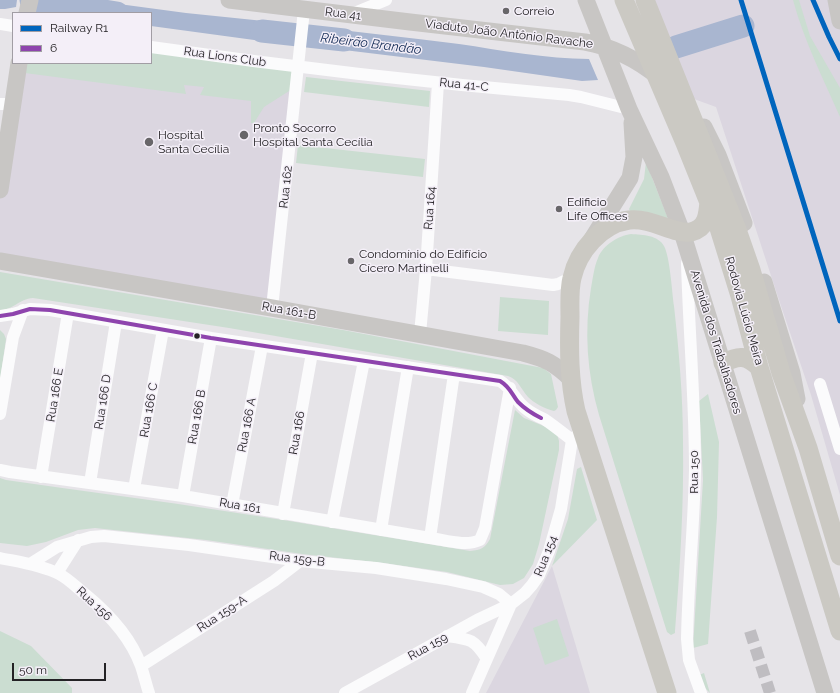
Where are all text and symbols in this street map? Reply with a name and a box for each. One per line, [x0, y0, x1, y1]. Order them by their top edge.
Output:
place label: Correio [514, 4, 554, 18]
street label: Rua 41 [324, 5, 362, 23]
marker: Correio [501, 6, 511, 16]
legend [12, 12, 152, 64]
street label: Viaduto João Antônio Ravache [424, 17, 594, 51]
text: Railway R1 [50, 21, 108, 35]
water label: Ribeirão Brandão [320, 30, 422, 58]
text: 6 [50, 41, 57, 55]
street label: Rua Lions Club [183, 44, 267, 70]
street label: Rua 41-C [439, 75, 489, 95]
place label: Pronto Socorro Hospital Santa Cecília [253, 121, 373, 149]
place label: Hospital Santa Cecília [158, 128, 229, 156]
marker: Pronto Socorro Hospital Santa Cecília [238, 129, 250, 141]
marker: Hospital Santa Cecília [143, 136, 155, 148]
street label: Rua 162 [277, 165, 295, 209]
street label: Rua 164 [421, 186, 439, 230]
place label: Edificio Life Offices [567, 195, 628, 223]
marker: Edificio Life Offices [554, 204, 564, 214]
place label: Condomínio do Edifício Cícero Martinelli [359, 247, 487, 275]
street label: Rodovia Lúcio Meira [722, 255, 766, 367]
marker: Condomínio do Edifício Cícero Martinelli [346, 256, 356, 266]
street label: Avenida dos Trabalhadores [687, 268, 745, 416]
street label: Rua 161-B [261, 299, 317, 323]
unlabelled marker [192, 331, 202, 341]
street label: Rua 166 E [44, 367, 66, 423]
street label: Rua 166 D [92, 373, 114, 431]
street label: Rua 166 C [137, 381, 161, 439]
street label: Rua 166 B [185, 389, 209, 445]
street label: Rua 166 A [235, 397, 259, 453]
street label: Rua 166 [286, 410, 308, 456]
street label: Rua 150 [687, 450, 701, 494]
street label: Rua 161 [218, 495, 262, 517]
street label: Rua 154 [531, 534, 561, 578]
street label: Rua 159-B [268, 548, 326, 570]
street label: Rua 156 [73, 584, 115, 624]
street label: Rua 159-A [194, 593, 250, 635]
street label: Rua 159 [406, 630, 450, 664]
scale bar [14, 655, 108, 681]
text: 50 m [19, 663, 47, 677]

